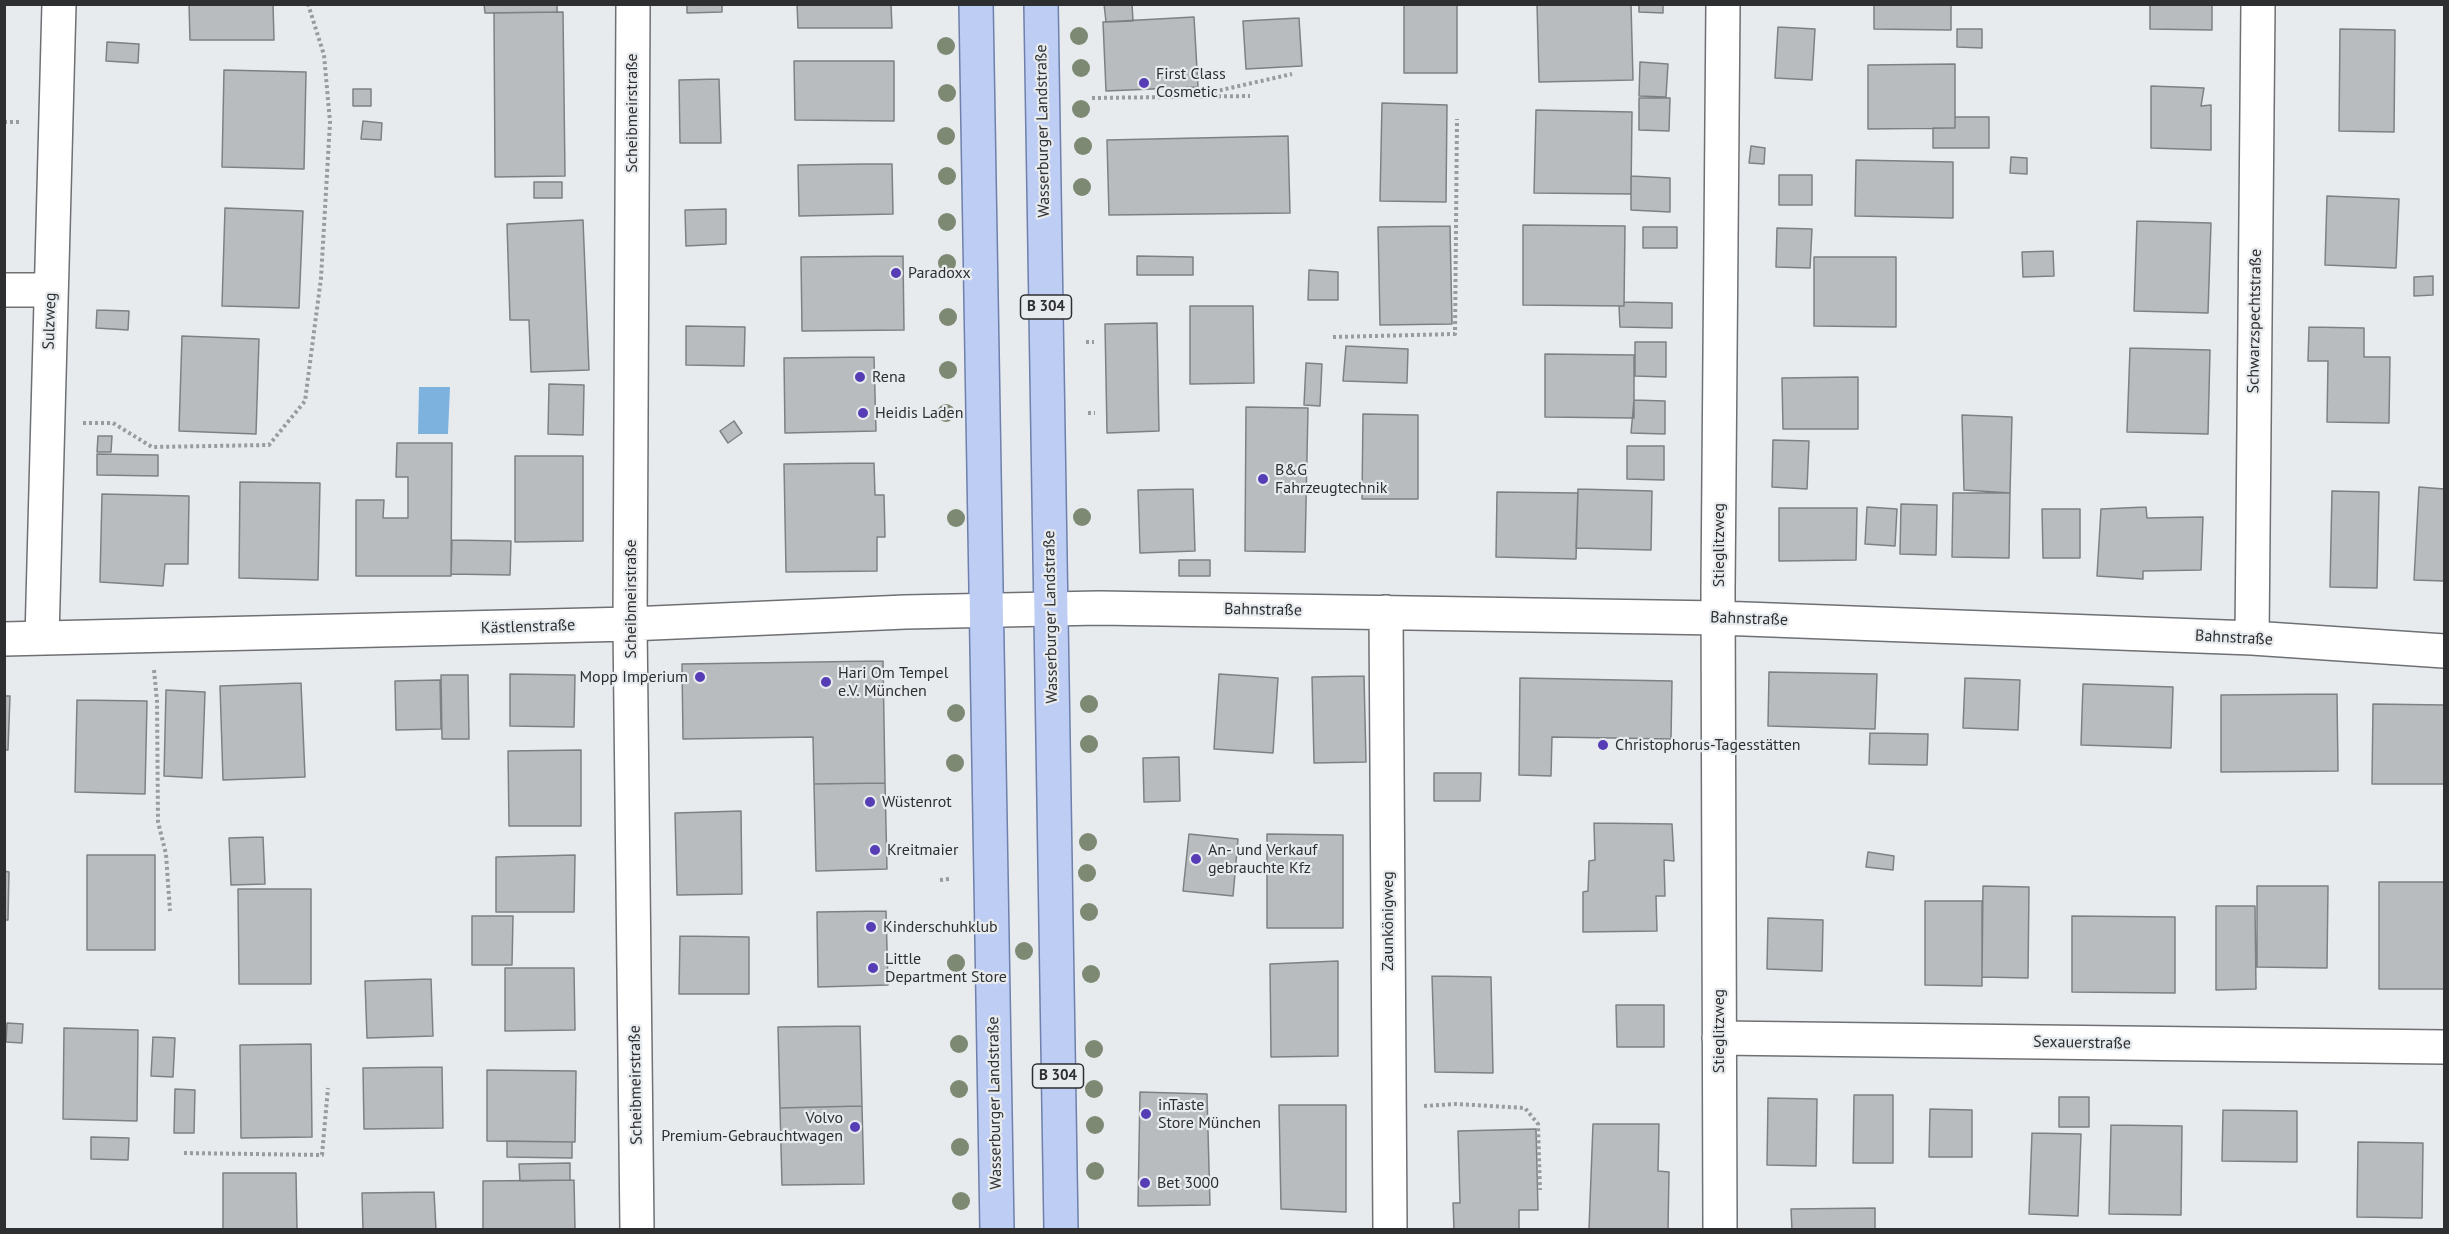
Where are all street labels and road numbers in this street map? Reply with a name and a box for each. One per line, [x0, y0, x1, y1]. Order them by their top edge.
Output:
street label: Wasserburger Landstraße [1032, 44, 1054, 218]
street label: Scheibmeirstraße [622, 53, 642, 173]
street label: Schwarzspechtstraße [2244, 249, 2266, 393]
street label: Sulzweg [39, 292, 61, 350]
road number: B 304 [1020, 295, 1072, 319]
street label: Stieglitzweg [1709, 503, 1729, 587]
street label: Wasserburger Landstraße [1040, 530, 1062, 704]
street label: Scheibmeirstraße [621, 539, 641, 659]
street label: Bahnstraße [1224, 600, 1302, 620]
street label: Bahnstraße [1710, 608, 1788, 630]
street label: Kästlenstraße [480, 616, 576, 638]
street label: Bahnstraße [2195, 626, 2273, 650]
street label: Zaunkönigweg [1378, 871, 1398, 971]
street label: Stieglitzweg [1709, 989, 1729, 1073]
street label: Wasserburger Landstraße [984, 1016, 1006, 1190]
street label: Scheibmeirstraße [625, 1025, 647, 1145]
street label: Sexauerstraße [2033, 1033, 2131, 1053]
road number: B 304 [1032, 1064, 1084, 1088]

